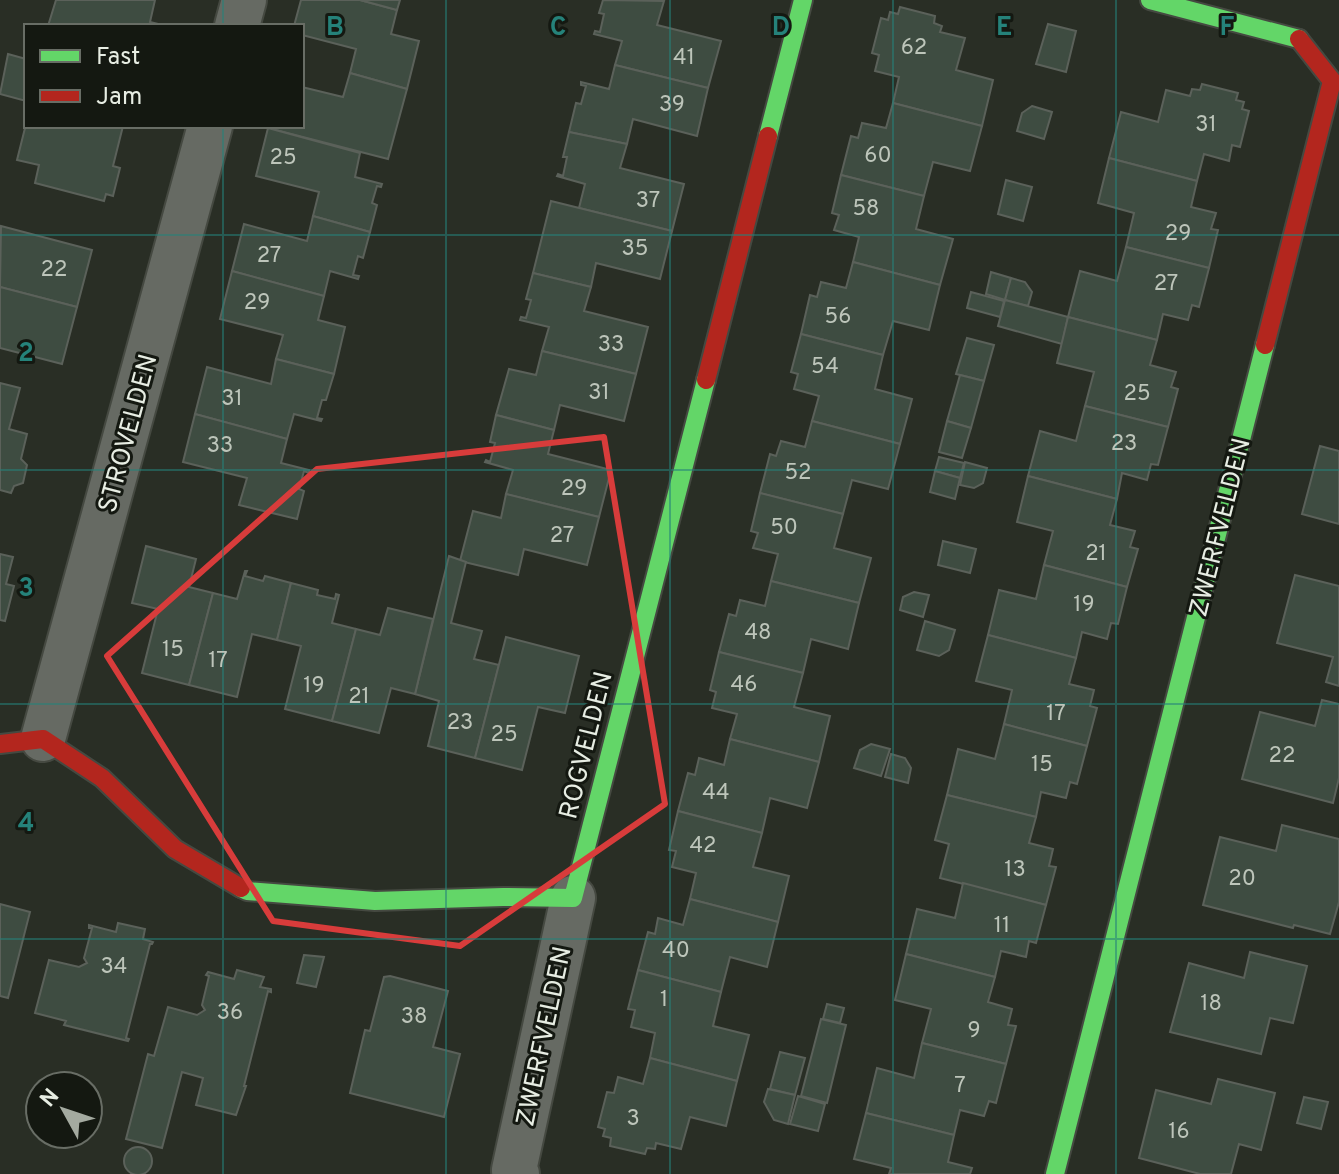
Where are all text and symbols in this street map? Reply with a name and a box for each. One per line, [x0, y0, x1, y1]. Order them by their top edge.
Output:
text: B [326, 12, 344, 45]
text: C [550, 12, 566, 45]
text: D [772, 12, 790, 45]
text: E [996, 12, 1012, 45]
text: F [1220, 12, 1235, 45]
legend [24, 24, 304, 128]
house number: 62 [901, 35, 927, 62]
text: Fast [96, 43, 140, 73]
house number: 41 [673, 45, 695, 72]
text: Jam [96, 83, 142, 113]
house number: 39 [659, 92, 685, 119]
house number: 31 [1195, 112, 1217, 139]
house number: 60 [864, 143, 892, 170]
house number: 25 [269, 145, 297, 172]
house number: 37 [636, 188, 660, 215]
house number: 58 [852, 196, 880, 223]
house number: 29 [1165, 221, 1191, 248]
house number: 35 [622, 236, 648, 263]
house number: 27 [257, 243, 281, 270]
house number: 22 [41, 257, 67, 284]
house number: 27 [1154, 271, 1178, 298]
house number: 29 [244, 290, 270, 317]
house number: 56 [825, 304, 851, 331]
house number: 33 [598, 332, 624, 359]
text: 2 [18, 338, 34, 371]
street label: STROVELDEN [92, 351, 166, 517]
house number: 54 [811, 354, 839, 381]
house number: 31 [588, 380, 610, 407]
house number: 25 [1123, 381, 1151, 408]
house number: 31 [221, 386, 243, 413]
house number: 23 [1111, 431, 1137, 458]
house number: 33 [207, 433, 233, 460]
street label: ZWERFVELDEN [1183, 435, 1260, 620]
house number: 52 [784, 460, 812, 487]
house number: 29 [561, 476, 587, 503]
house number: 50 [770, 515, 798, 542]
house number: 27 [550, 523, 574, 550]
house number: 21 [1085, 541, 1107, 568]
text: 3 [18, 573, 34, 606]
house number: 19 [1073, 592, 1095, 619]
house number: 48 [744, 620, 772, 647]
house number: 15 [162, 637, 184, 664]
house number: 17 [208, 648, 228, 675]
street label: ROGVELDEN [553, 668, 622, 823]
house number: 46 [731, 672, 757, 699]
house number: 19 [303, 673, 325, 700]
house number: 21 [348, 684, 370, 711]
house number: 17 [1046, 701, 1066, 728]
house number: 23 [447, 710, 473, 737]
house number: 25 [490, 722, 518, 749]
house number: 22 [1269, 743, 1295, 770]
house number: 15 [1031, 752, 1053, 779]
house number: 44 [702, 780, 730, 807]
text: 4 [18, 808, 34, 841]
house number: 42 [689, 833, 717, 860]
house number: 13 [1004, 857, 1026, 884]
house number: 20 [1228, 866, 1256, 893]
house number: 11 [994, 913, 1010, 940]
house number: 40 [662, 938, 690, 965]
street label: ZWERFVELDEN [510, 944, 581, 1129]
house number: 34 [101, 954, 127, 981]
house number: 1 [660, 987, 668, 1014]
house number: 18 [1200, 991, 1222, 1018]
house number: 36 [217, 1000, 243, 1027]
house number: 38 [401, 1004, 427, 1031]
house number: 9 [967, 1018, 981, 1045]
north arrow [24, 1070, 104, 1150]
house number: 7 [954, 1073, 966, 1100]
text: N [35, 1084, 66, 1113]
house number: 3 [626, 1106, 640, 1133]
house number: 16 [1168, 1119, 1190, 1146]

